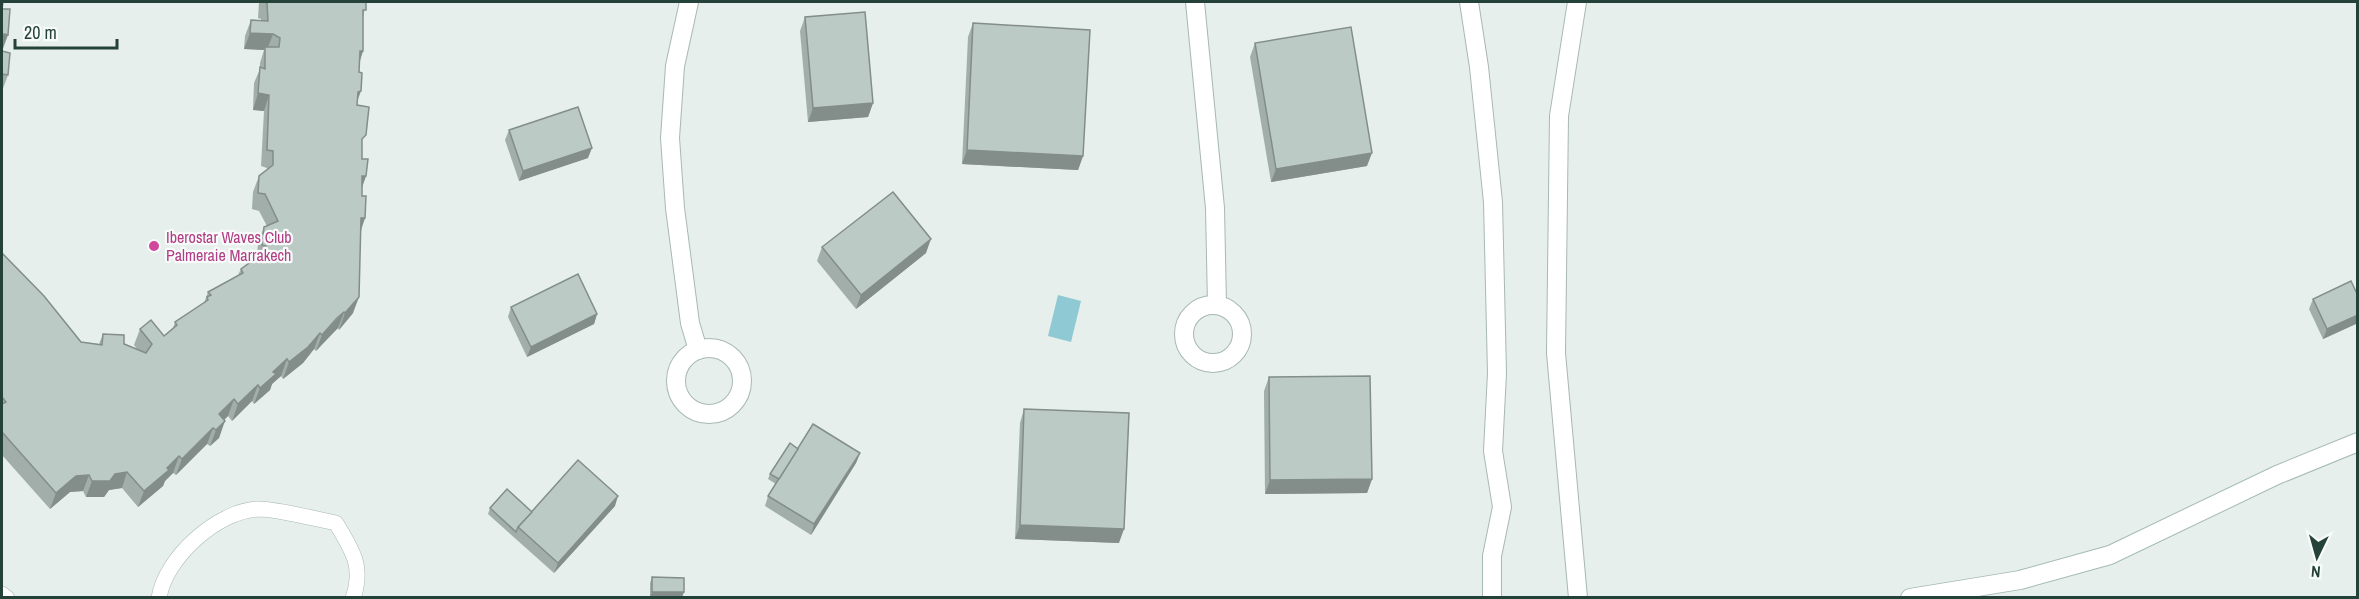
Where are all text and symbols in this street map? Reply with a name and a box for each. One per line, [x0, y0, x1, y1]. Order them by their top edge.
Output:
scale bar [15, 12, 117, 50]
text: 20 m [24, 20, 57, 45]
place label: Iberostar Waves Club Palmeraie Marrakech [166, 226, 292, 266]
marker: Iberostar Waves Club Palmeraie Marrakech [147, 239, 161, 253]
north arrow [2287, 527, 2347, 587]
text: N [2310, 561, 2321, 583]

